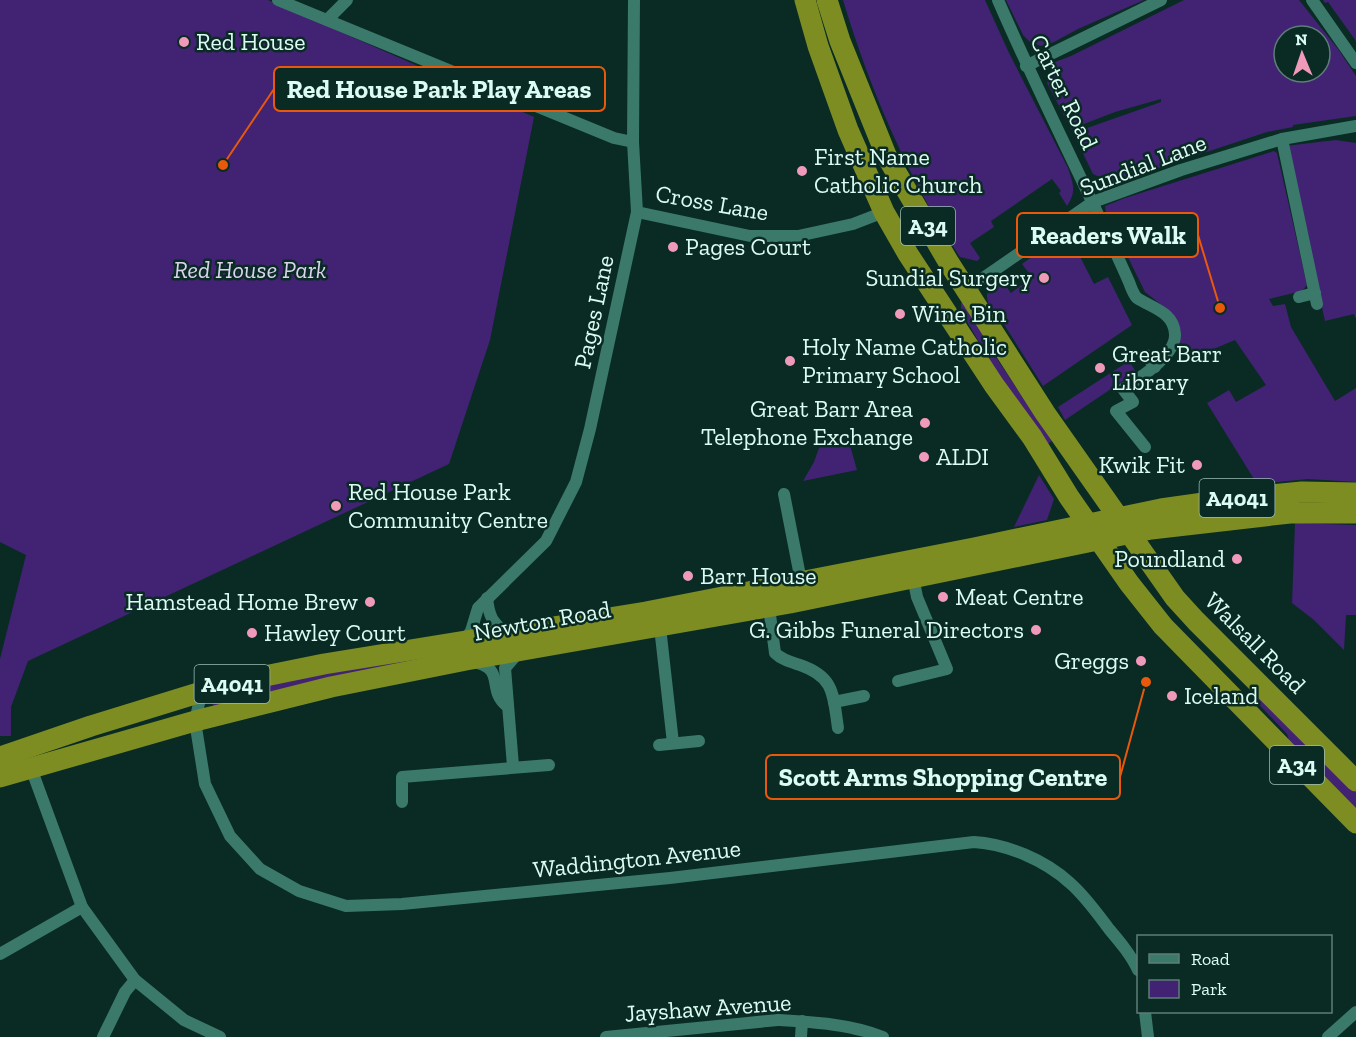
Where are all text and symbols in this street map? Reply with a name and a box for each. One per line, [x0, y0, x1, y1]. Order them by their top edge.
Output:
north arrow [1272, 24, 1332, 84]
place label: Red House [196, 27, 306, 56]
street label: Carter Road [1024, 30, 1105, 154]
text: N [1295, 30, 1308, 49]
marker: Red House [177, 35, 191, 49]
callout: Red House Park Play Areas [274, 67, 605, 111]
text: Red House Park Play Areas [286, 73, 592, 105]
street label: Sundial Lane [1076, 127, 1210, 202]
place label: First Name Catholic Church [814, 142, 983, 199]
marker: First Name Catholic Church [795, 164, 809, 178]
street label: Cross Lane [653, 178, 771, 227]
road number: A34 [901, 207, 955, 245]
callout: Readers Walk [1017, 213, 1198, 257]
text: Readers Walk [1030, 219, 1187, 251]
place label: Pages Court [685, 232, 811, 261]
marker: Pages Court [666, 240, 680, 254]
street label: Pages Lane [567, 252, 620, 371]
park label: Red House Park [173, 255, 327, 284]
place label: Sundial Surgery [866, 263, 1033, 292]
marker: Sundial Surgery [1037, 271, 1051, 285]
place label: Wine Bin [912, 299, 1006, 328]
marker: Wine Bin [893, 307, 907, 321]
place label: Holy Name Catholic Primary School [802, 332, 1007, 389]
place label: Great Barr Library [1112, 339, 1222, 396]
marker: Holy Name Catholic Primary School [783, 354, 797, 368]
marker: Great Barr Library [1093, 361, 1107, 375]
place label: Great Barr Area Telephone Exchange [701, 394, 913, 451]
marker: Great Barr Area Telephone Exchange [918, 416, 932, 430]
place label: ALDI [936, 442, 989, 471]
marker: ALDI [917, 450, 931, 464]
place label: Kwik Fit [1098, 450, 1185, 479]
marker: Kwik Fit [1190, 458, 1204, 472]
place label: Red House Park Community Centre [348, 477, 548, 534]
road number: A4041 [1200, 479, 1274, 517]
marker: Red House Park Community Centre [329, 499, 343, 513]
place label: Poundland [1114, 544, 1225, 573]
marker: Poundland [1230, 552, 1244, 566]
place label: Barr House [700, 561, 816, 590]
marker: Barr House [681, 569, 695, 583]
place label: Meat Centre [955, 582, 1084, 611]
street label: Walsall Road [1199, 586, 1312, 699]
place label: Hamstead Home Brew [126, 587, 359, 616]
marker: Meat Centre [936, 590, 950, 604]
street label: Newton Road [471, 594, 613, 647]
marker: Hamstead Home Brew [363, 595, 377, 609]
place label: G. Gibbs Funeral Directors [749, 615, 1024, 644]
place label: Hawley Court [264, 618, 406, 647]
marker: G. Gibbs Funeral Directors [1029, 623, 1043, 637]
marker: Hawley Court [245, 626, 259, 640]
place label: Greggs [1054, 646, 1129, 675]
marker: Greggs [1134, 654, 1148, 668]
road number: A4041 [194, 665, 270, 703]
place label: Iceland [1184, 681, 1258, 710]
marker: Iceland [1165, 689, 1179, 703]
road number: A34 [1270, 746, 1324, 784]
callout: Scott Arms Shopping Centre [766, 755, 1120, 799]
text: Scott Arms Shopping Centre [779, 761, 1108, 793]
street label: Waddington Avenue [532, 833, 742, 884]
legend [1137, 935, 1332, 1013]
text: Road [1191, 948, 1230, 970]
text: Park [1191, 978, 1227, 1000]
street label: Jayshaw Avenue [624, 987, 792, 1028]

